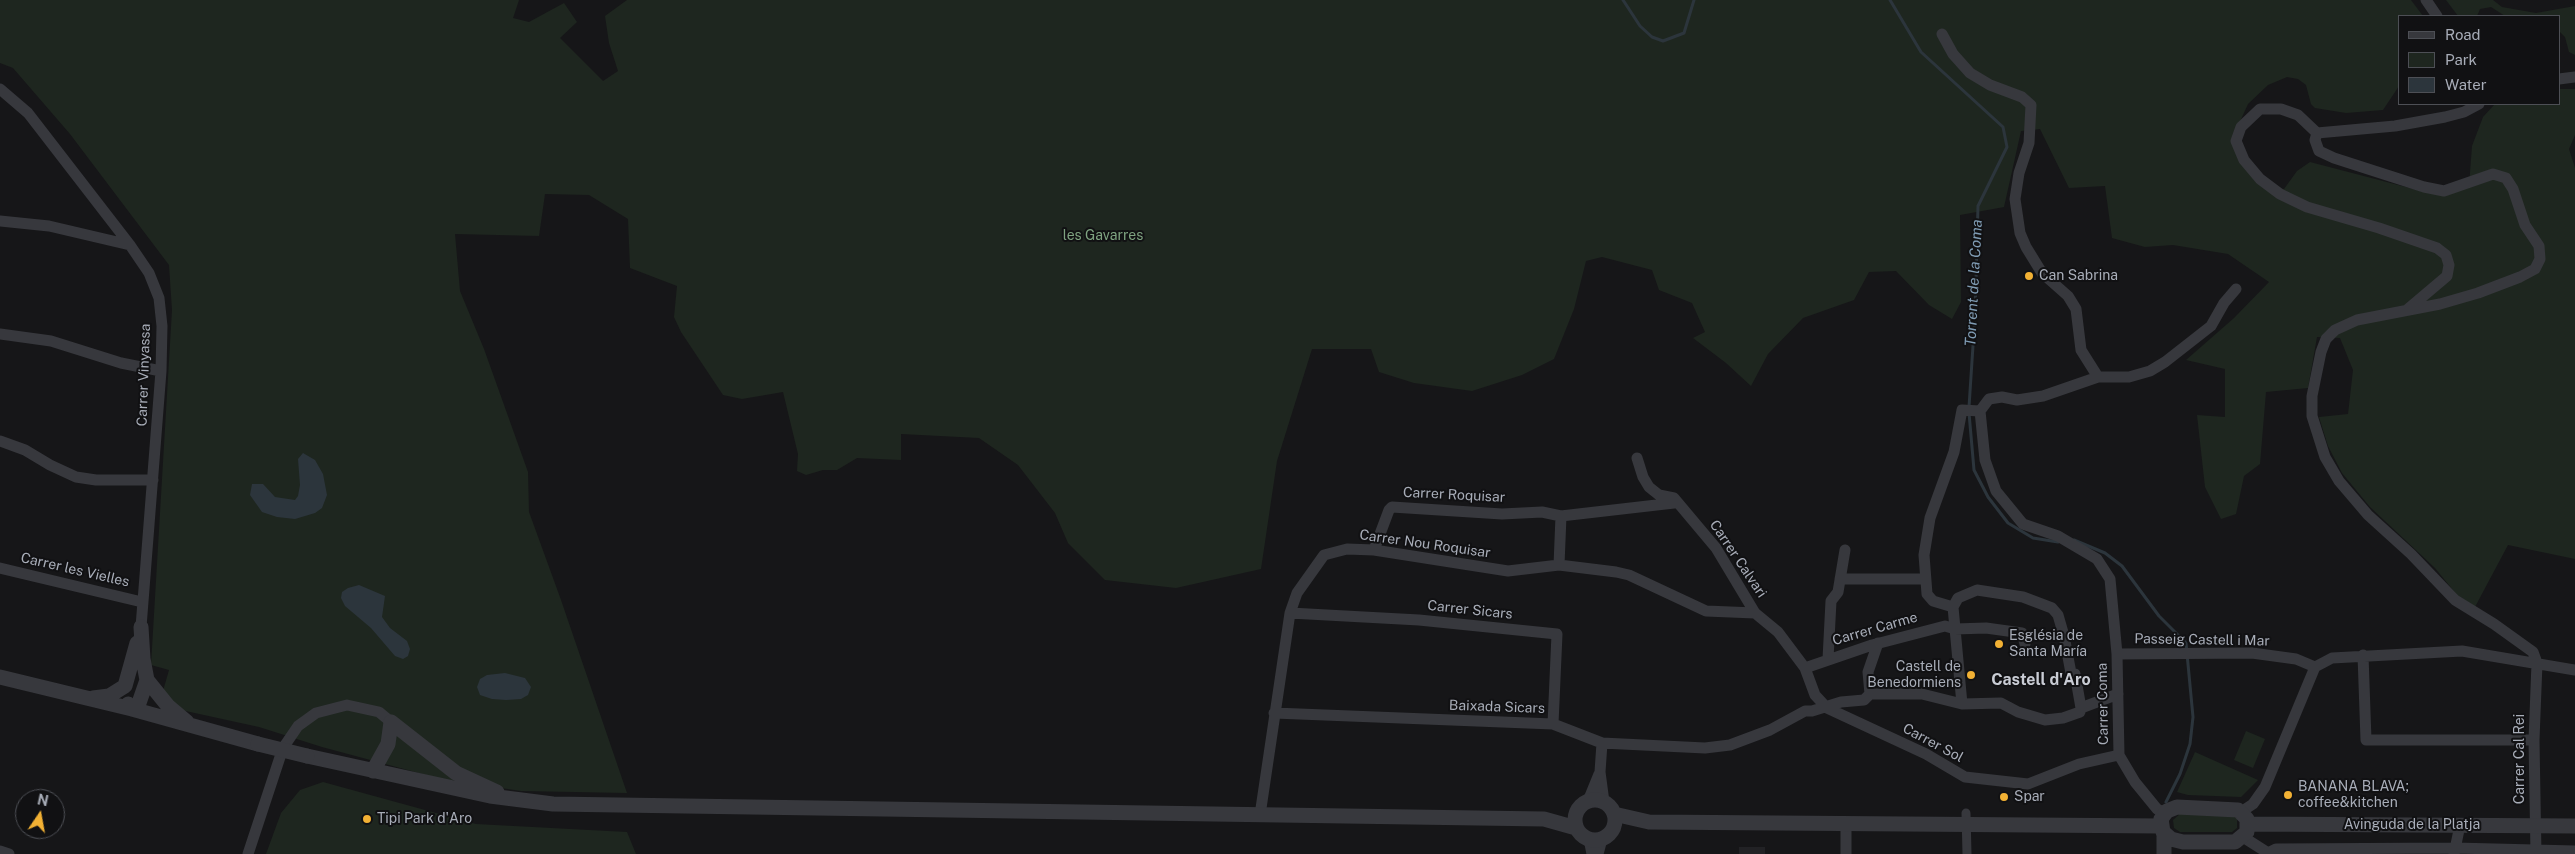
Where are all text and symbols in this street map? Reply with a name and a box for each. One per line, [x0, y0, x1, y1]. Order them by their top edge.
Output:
legend [2398, 15, 2560, 105]
text: Road [2445, 26, 2481, 43]
text: Park [2445, 51, 2477, 68]
text: Water [2445, 76, 2487, 93]
water label: Torrent de la Coma [1962, 219, 1986, 347]
park label: les Gavarres [1063, 228, 1143, 244]
place label: Can Sabrina [2039, 268, 2118, 284]
marker: Can Sabrina [2023, 270, 2035, 282]
street label: Carrer Vinyassa [134, 323, 154, 427]
street label: Carrer Roquisar [1402, 484, 1506, 506]
street label: Carrer Calvari [1706, 517, 1770, 601]
street label: Carrer Nou Roquisar [1358, 526, 1492, 562]
street label: Carrer les Vielles [19, 549, 131, 591]
street label: Carrer Sicars [1427, 597, 1513, 623]
street label: Carrer Carme [1831, 609, 1919, 649]
place label: Església de Santa María [2009, 628, 2087, 660]
street label: Passeig Castell i Mar [2134, 630, 2270, 650]
marker: Església de Santa María [1993, 638, 2005, 650]
place label: Castell de Benedormiens [1867, 659, 1961, 692]
street label: Carrer Coma [2094, 663, 2112, 745]
marker: Castell de Benedormiens [1965, 669, 1977, 681]
district label: Castell d'Aro [1991, 670, 2091, 690]
street label: Baixada Sicars [1449, 697, 1545, 717]
street label: Carrer Cal Rei [2512, 714, 2528, 804]
street label: Carrer Sol [1900, 720, 1966, 766]
place label: BANANA BLAVA; coffee&kitchen [2298, 779, 2409, 812]
north arrow [15, 789, 65, 839]
place label: Spar [2014, 789, 2045, 805]
marker: BANANA BLAVA; coffee&kitchen [2282, 789, 2294, 801]
text: N [36, 791, 50, 809]
marker: Spar [1998, 791, 2010, 803]
place label: Tipi Park d'Aro [377, 811, 472, 827]
marker: Tipi Park d'Aro [361, 813, 373, 825]
street label: Avinguda de la Platja [2344, 817, 2480, 833]

